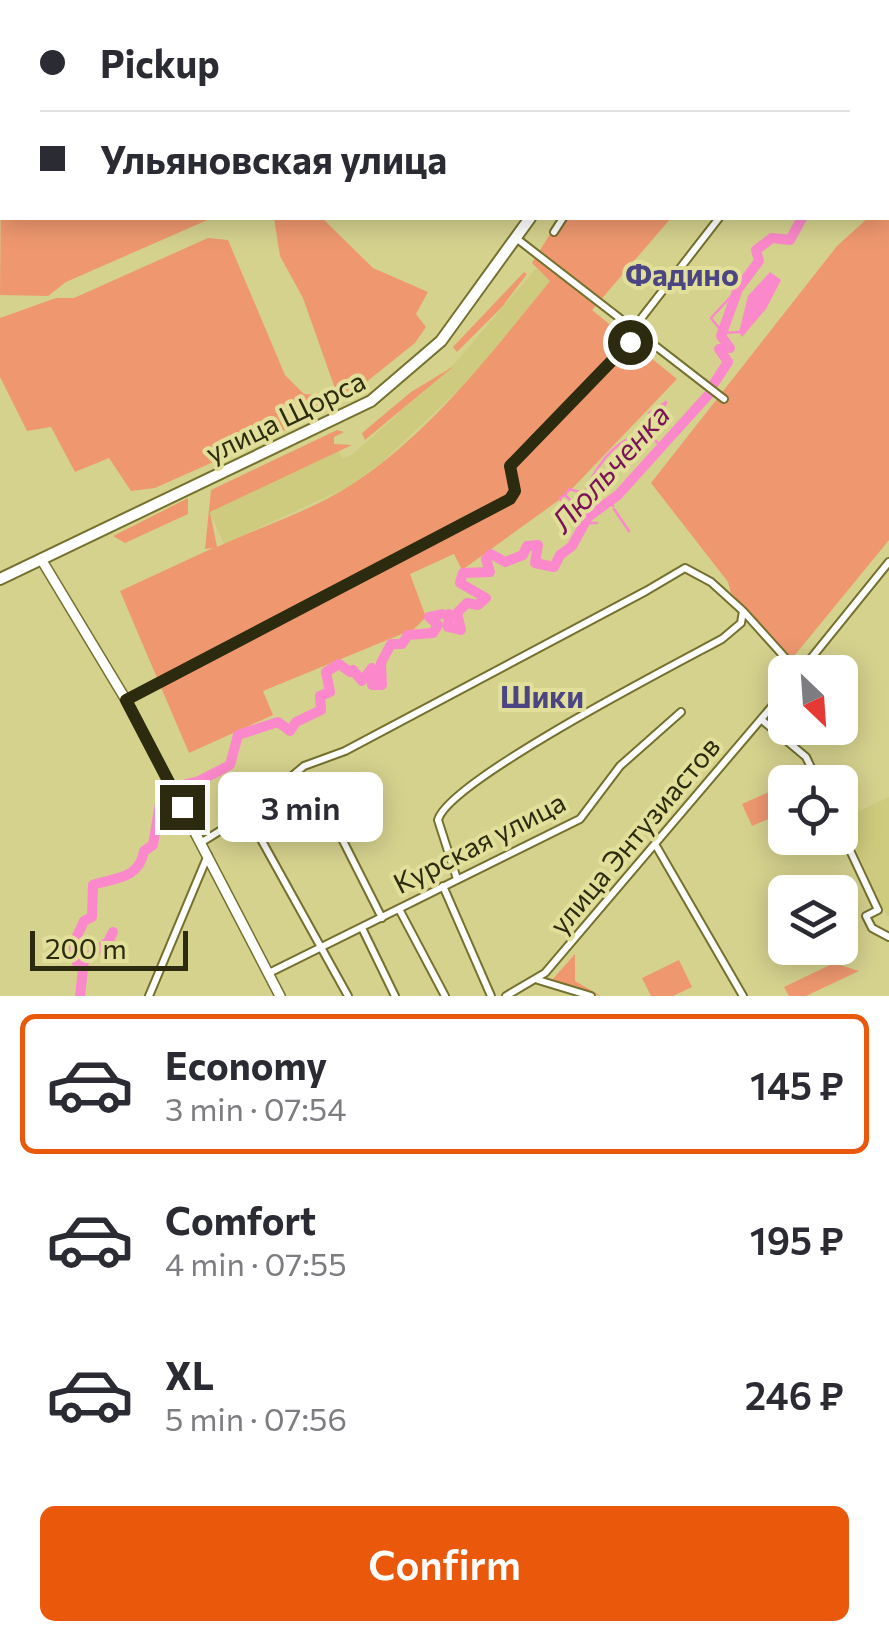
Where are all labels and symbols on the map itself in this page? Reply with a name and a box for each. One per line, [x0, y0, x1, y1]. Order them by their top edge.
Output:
district label: Фадино [625, 255, 739, 292]
route start [608, 320, 653, 365]
street label: улица Щорса [200, 363, 370, 469]
water label: Люльченка [540, 395, 676, 540]
north arrow [768, 655, 858, 745]
district label: Шики [500, 677, 584, 714]
street label: улица Энтузиастов [541, 729, 727, 941]
callout: 3 min [217, 772, 382, 842]
street label: Курская улица [387, 784, 571, 900]
route end [160, 785, 205, 830]
scale bar [30, 926, 188, 970]

